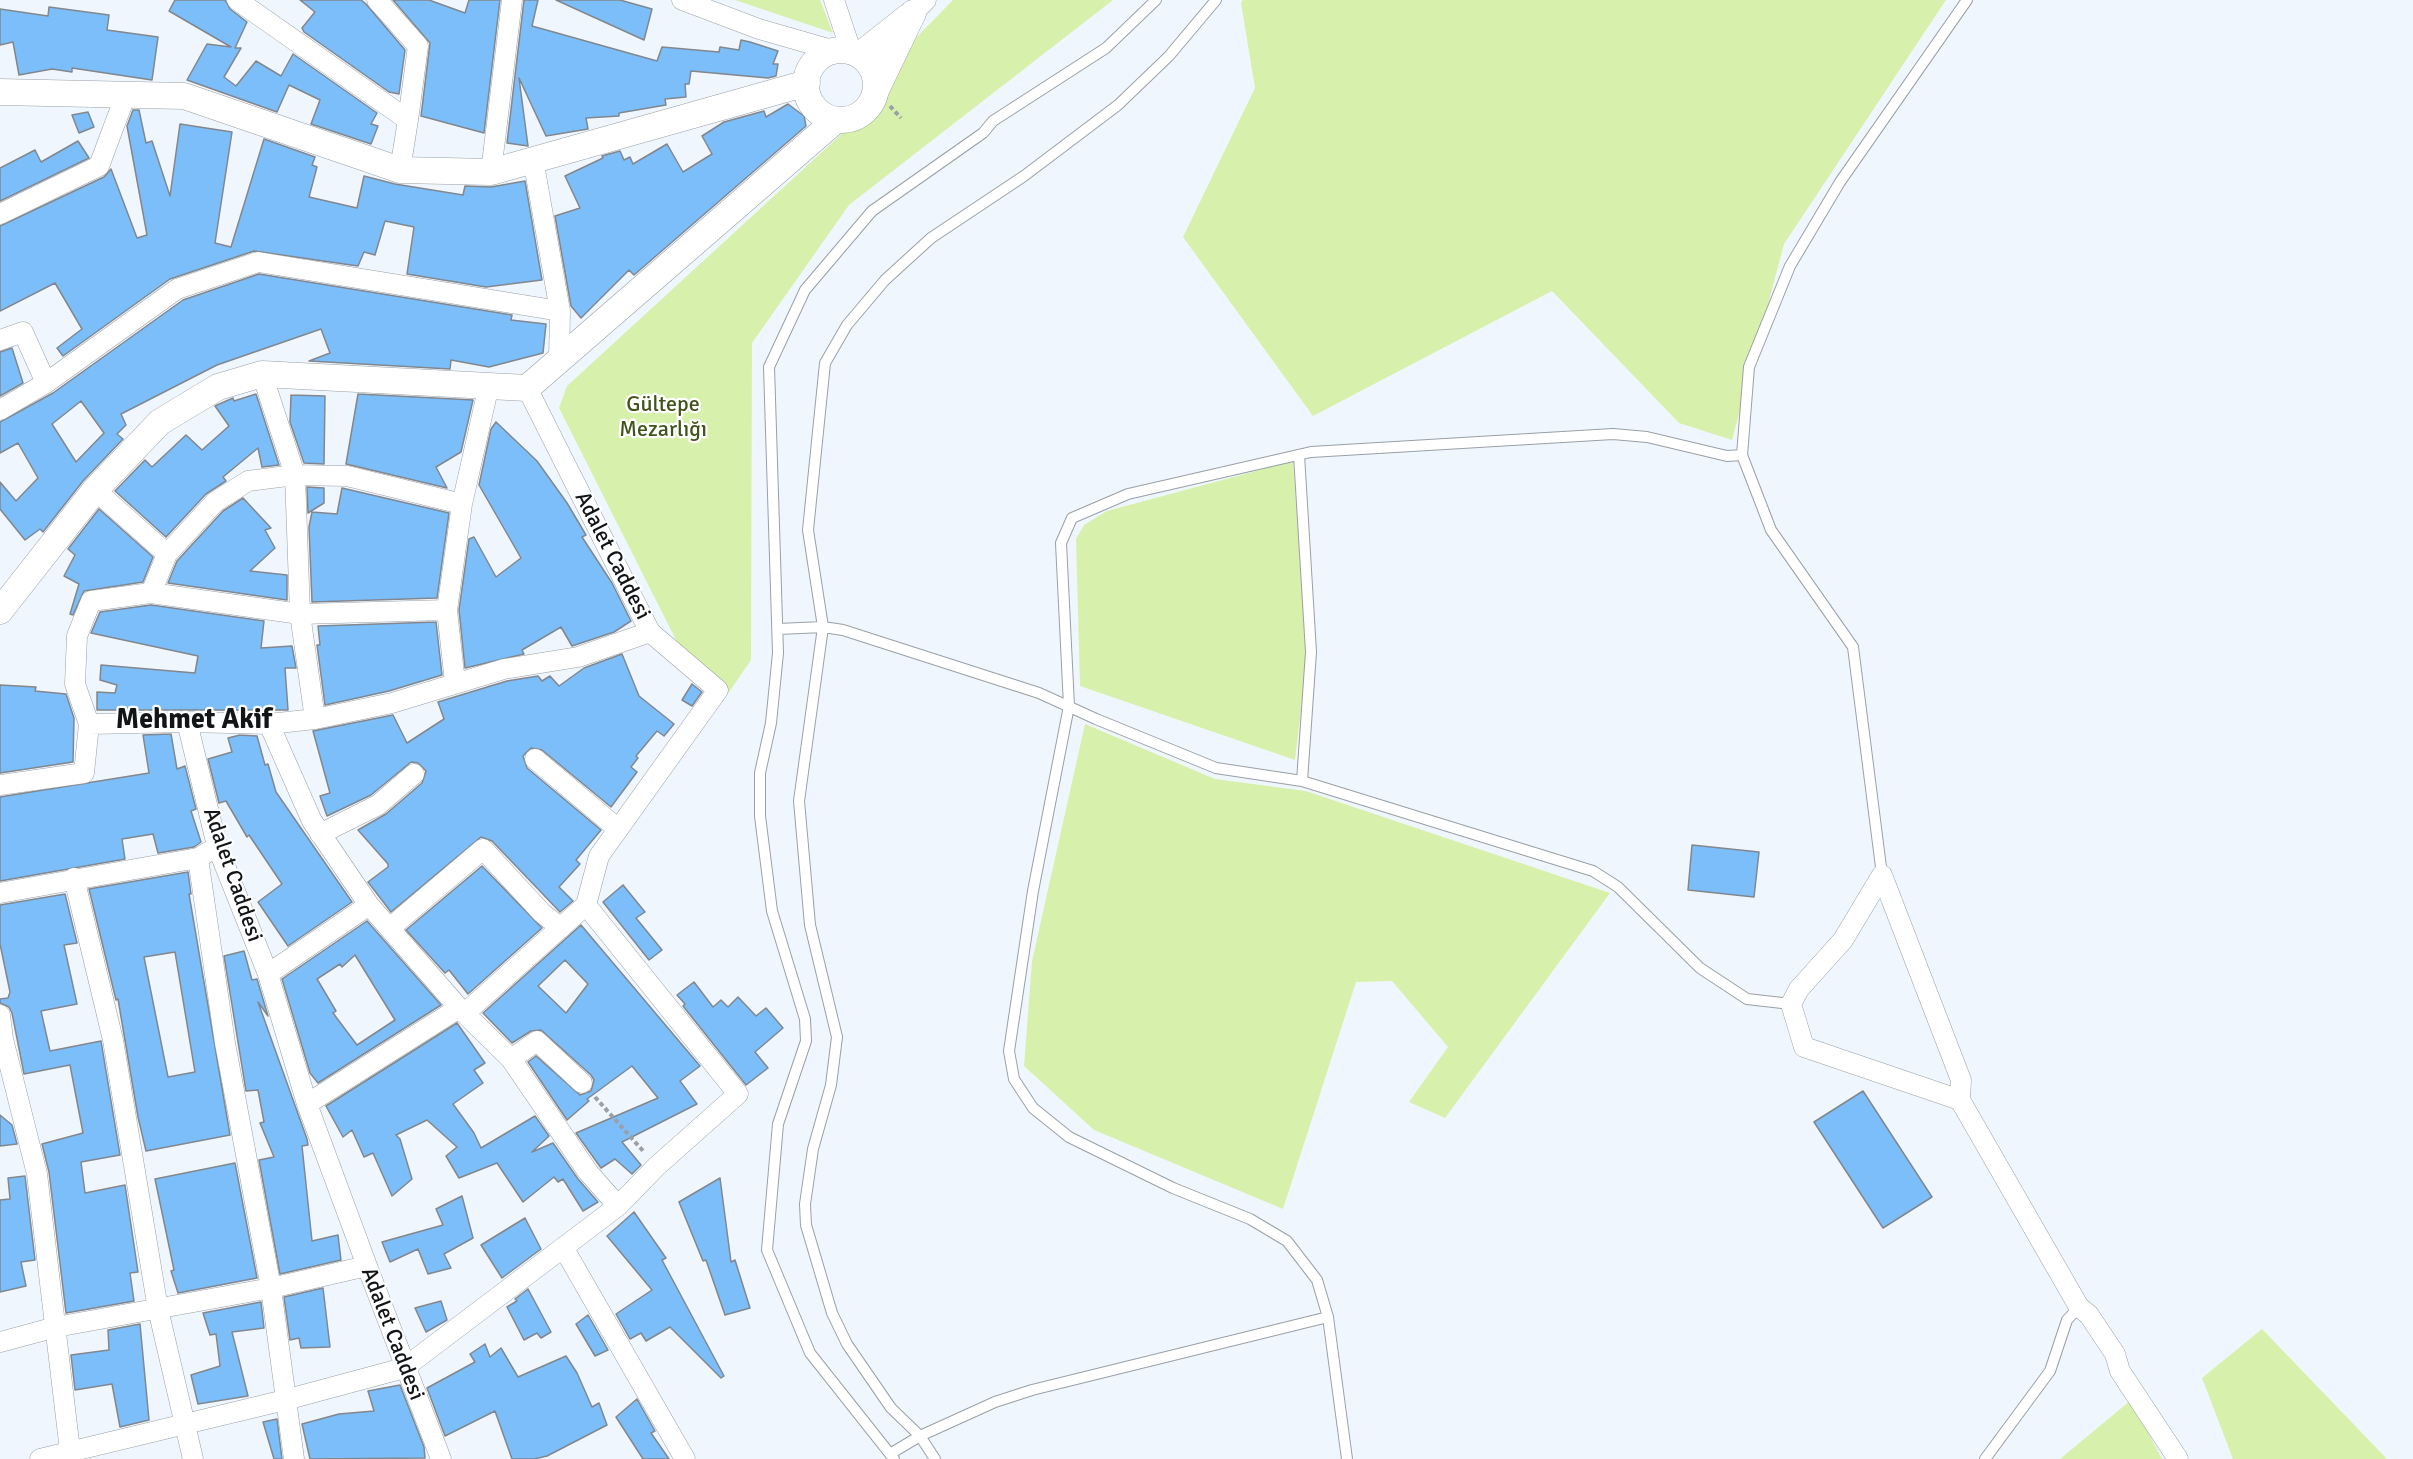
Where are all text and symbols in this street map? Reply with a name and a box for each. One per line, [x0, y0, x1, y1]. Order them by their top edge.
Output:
park label: Gültepe Mezarlığı [619, 392, 707, 444]
street label: Adalet Caddesi [568, 488, 656, 624]
district label: Mehmet Akif [116, 704, 272, 738]
street label: Adalet Caddesi [197, 804, 267, 946]
street label: Adalet Caddesi [355, 1264, 429, 1404]

